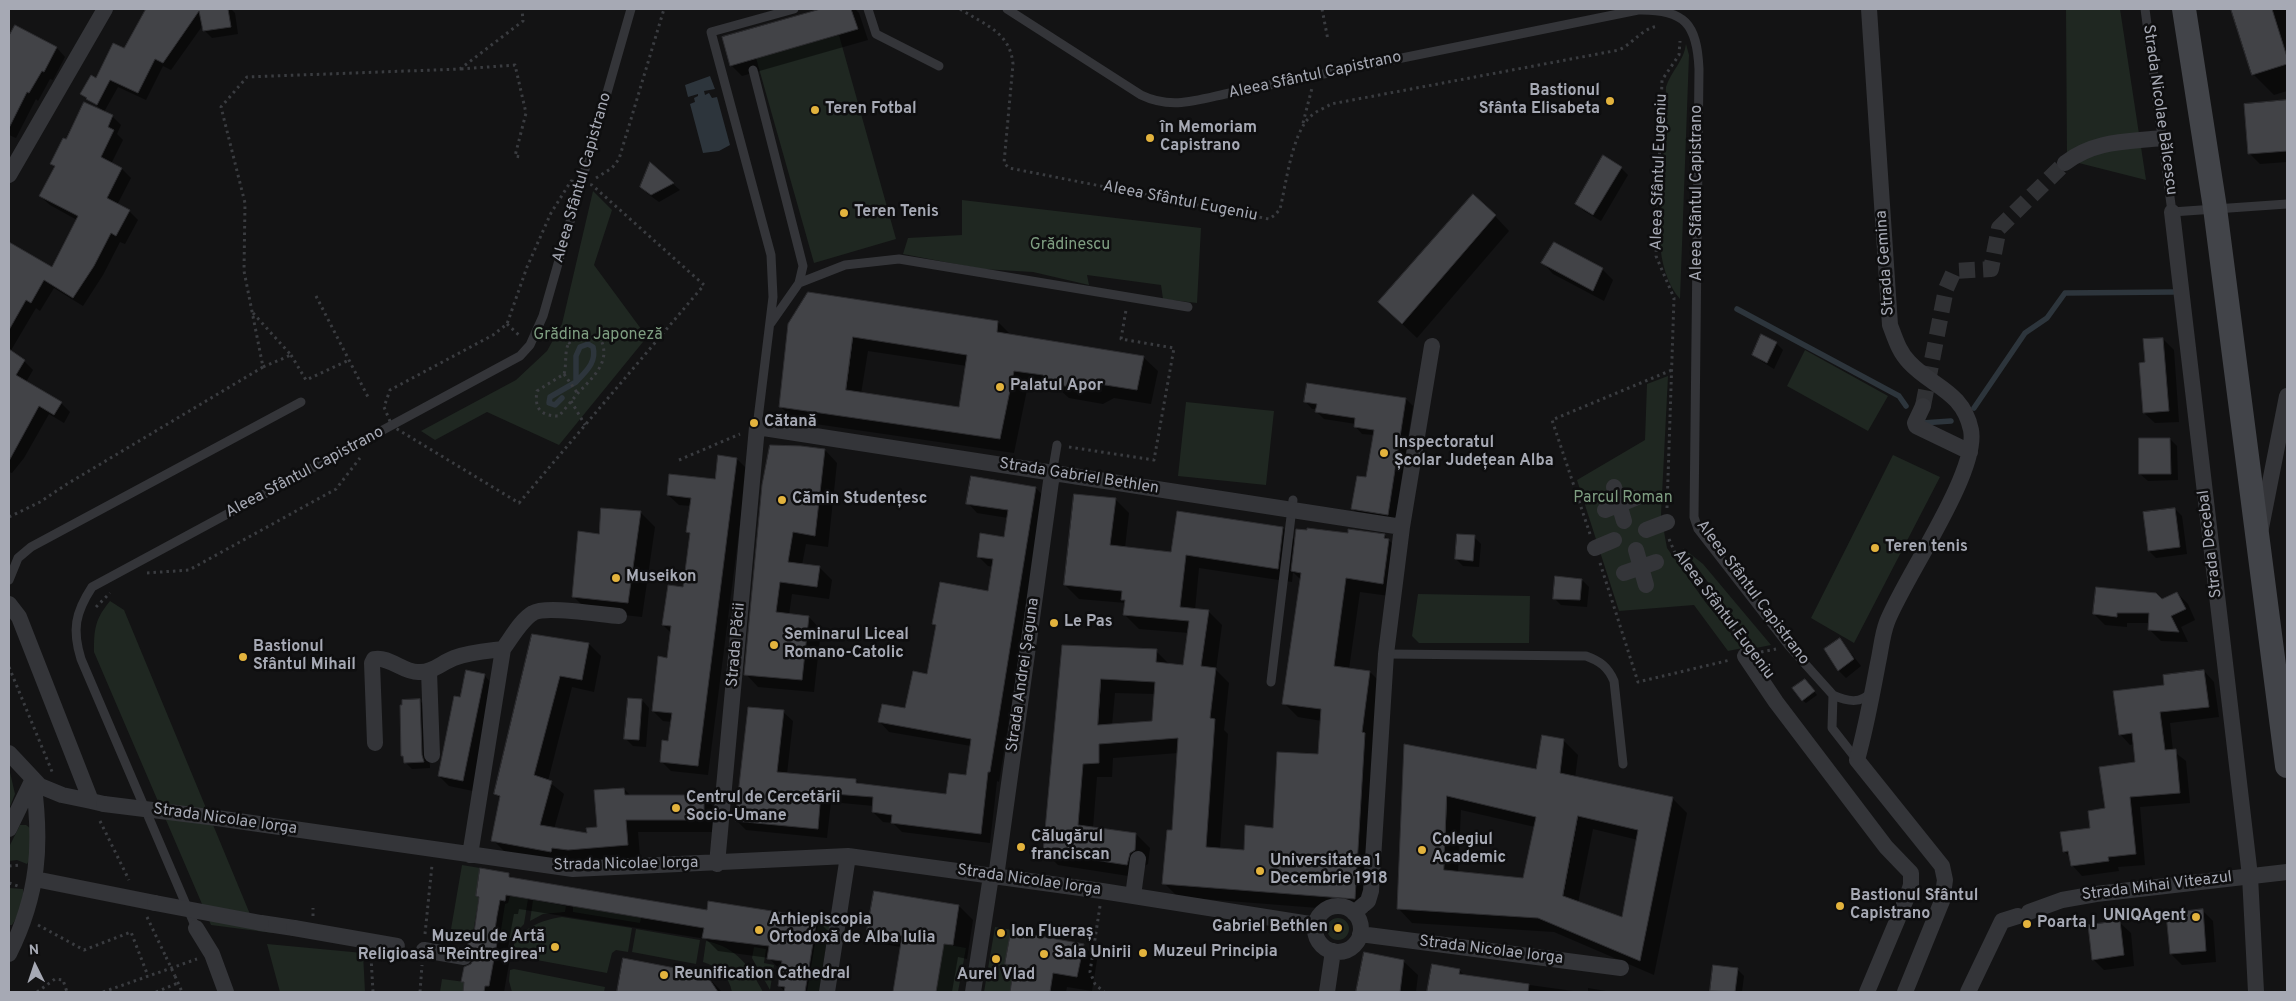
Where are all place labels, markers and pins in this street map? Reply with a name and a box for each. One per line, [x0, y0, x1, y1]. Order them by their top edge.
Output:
place label: Bastionul Sfânta Elisabeta [1479, 82, 1600, 120]
marker: Bastionul Sfânta Elisabeta [1604, 95, 1616, 107]
place label: Teren Fotbal [825, 100, 917, 120]
marker: Teren Fotbal [809, 104, 821, 116]
place label: în Memoriam Capistrano [1160, 119, 1257, 157]
marker: în Memoriam Capistrano [1144, 132, 1156, 144]
place label: Teren Tenis [854, 203, 939, 223]
marker: Teren Tenis [838, 207, 850, 219]
place label: Palatul Apor [1010, 377, 1103, 397]
marker: Palatul Apor [994, 381, 1006, 393]
place label: Cătană [764, 413, 817, 433]
marker: Cătană [748, 417, 760, 429]
place label: Inspectoratul Școlar Județean Alba [1394, 434, 1554, 472]
marker: Inspectoratul Școlar Județean Alba [1378, 447, 1390, 459]
place label: Cămin Studențesc [792, 490, 927, 510]
marker: Cămin Studențesc [776, 494, 788, 506]
place label: Teren tenis [1885, 538, 1968, 558]
marker: Teren tenis [1869, 542, 1881, 554]
place label: Museikon [626, 568, 697, 588]
marker: Museikon [610, 572, 622, 584]
place label: Le Pas [1064, 613, 1113, 633]
marker: Le Pas [1048, 617, 1060, 629]
place label: Seminarul Liceal Romano-Catolic [784, 626, 909, 664]
place label: Bastionul Sfântul Mihail [253, 638, 356, 676]
marker: Seminarul Liceal Romano-Catolic [768, 639, 780, 651]
marker: Bastionul Sfântul Mihail [237, 651, 249, 663]
place label: Centrul de Cercetării Socio-Umane [686, 789, 841, 827]
marker: Centrul de Cercetării Socio-Umane [670, 802, 682, 814]
place label: Călugărul franciscan [1031, 828, 1110, 866]
place label: Colegiul Academic [1432, 831, 1506, 869]
marker: Călugărul franciscan [1015, 841, 1027, 853]
marker: Colegiul Academic [1416, 844, 1428, 856]
place label: Universitatea 1 Decembrie 1918 [1270, 852, 1388, 890]
marker: Universitatea 1 Decembrie 1918 [1254, 865, 1266, 877]
place label: Bastionul Sfântul Capistrano [1850, 887, 1978, 925]
marker: Bastionul Sfântul Capistrano [1834, 900, 1846, 912]
place label: UNIQAgent [2103, 907, 2186, 927]
place label: Arhiepiscopia Ortodoxă de Alba Iulia [769, 911, 935, 949]
marker: UNIQAgent [2190, 911, 2202, 923]
place label: Poarta I [2037, 914, 2096, 934]
place label: Gabriel Bethlen [1212, 918, 1328, 938]
marker: Poarta I [2021, 918, 2033, 930]
marker: Gabriel Bethlen [1332, 922, 1344, 934]
place label: Ion Flueraș [1011, 923, 1094, 943]
marker: Arhiepiscopia Ortodoxă de Alba Iulia [753, 924, 765, 936]
marker: Ion Flueraș [995, 927, 1007, 939]
place label: Muzeul de Artă Religioasă "Reîntregirea" [358, 928, 545, 966]
marker: Muzeul de Artă Religioasă "Reîntregirea" [549, 941, 561, 953]
place label: Muzeul Principia [1153, 943, 1278, 963]
place label: Sala Unirii [1054, 944, 1131, 964]
marker: Muzeul Principia [1137, 947, 1149, 959]
marker: Sala Unirii [1038, 948, 1050, 960]
marker: Aurel Vlad [990, 953, 1002, 965]
place label: Reunification Cathedral [674, 965, 850, 985]
place label: Aurel Vlad [957, 966, 1035, 986]
marker: Reunification Cathedral [658, 969, 670, 981]

